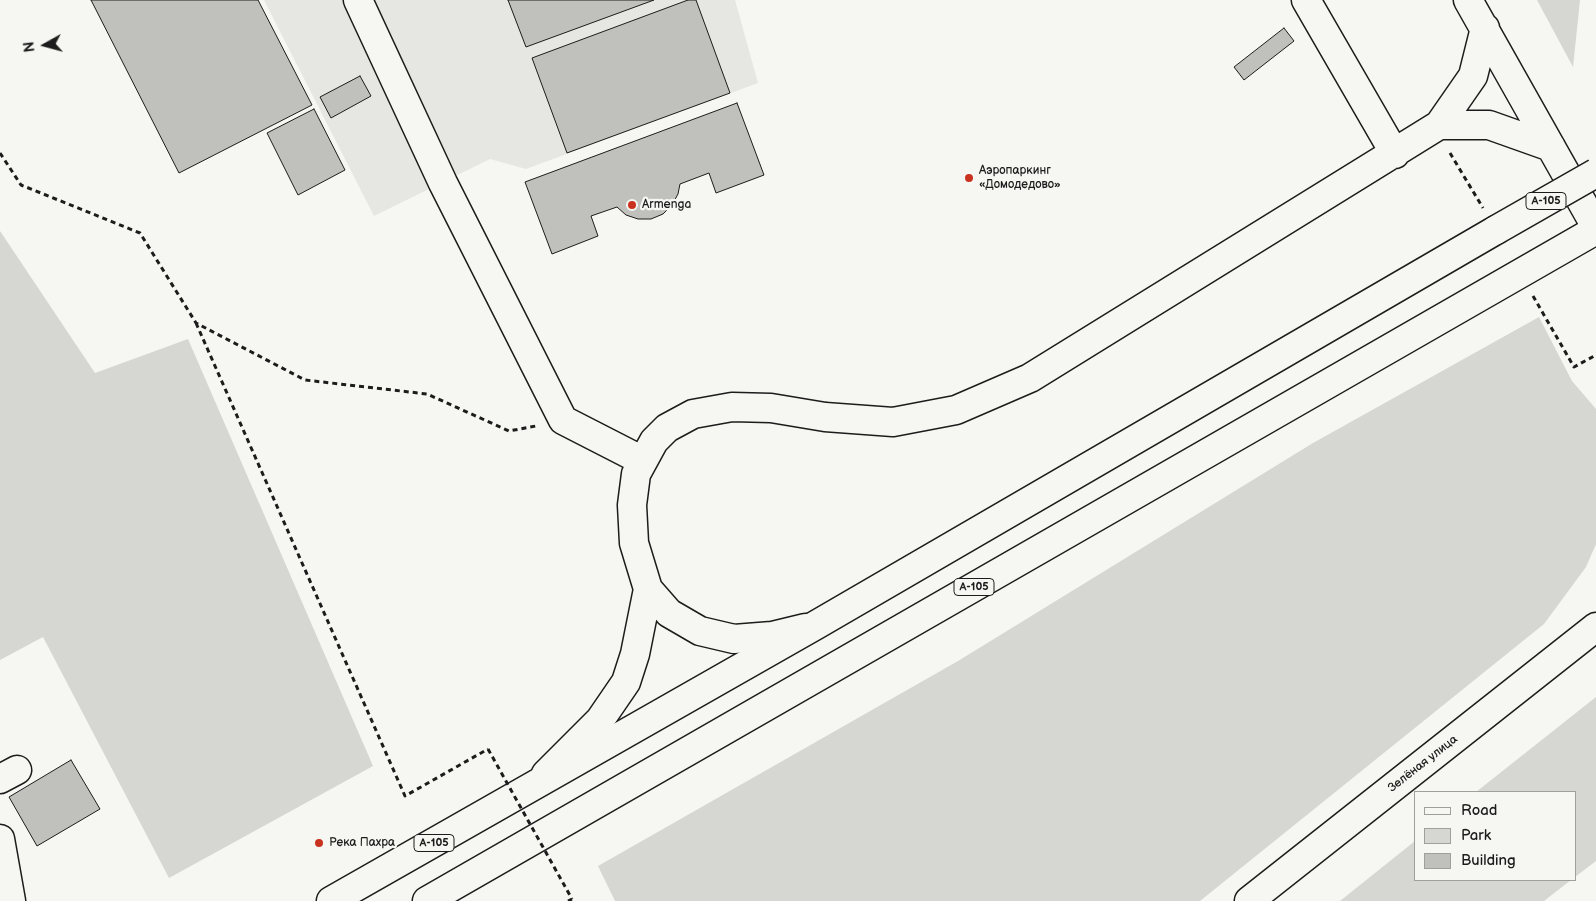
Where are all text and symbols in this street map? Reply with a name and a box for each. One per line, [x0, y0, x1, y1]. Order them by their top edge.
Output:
north arrow [20, 20, 70, 70]
text: N [21, 41, 39, 53]
place label: Аэропаркинг «Домодедово» [979, 164, 1061, 192]
marker: Аэропаркинг «Домодедово» [963, 172, 975, 184]
road number: А-105 [1526, 192, 1566, 210]
place label: Armenga [642, 198, 691, 212]
marker: Armenga [626, 199, 638, 211]
road number: А-105 [954, 578, 994, 596]
street label: Зелёная улица [1385, 732, 1461, 796]
legend [1414, 791, 1576, 881]
text: Road [1461, 801, 1497, 820]
text: Park [1461, 826, 1491, 845]
road number: А-105 [414, 834, 454, 851]
place label: Река Пахра [329, 836, 395, 850]
marker: Река Пахра [313, 837, 325, 849]
text: Building [1461, 851, 1516, 870]

